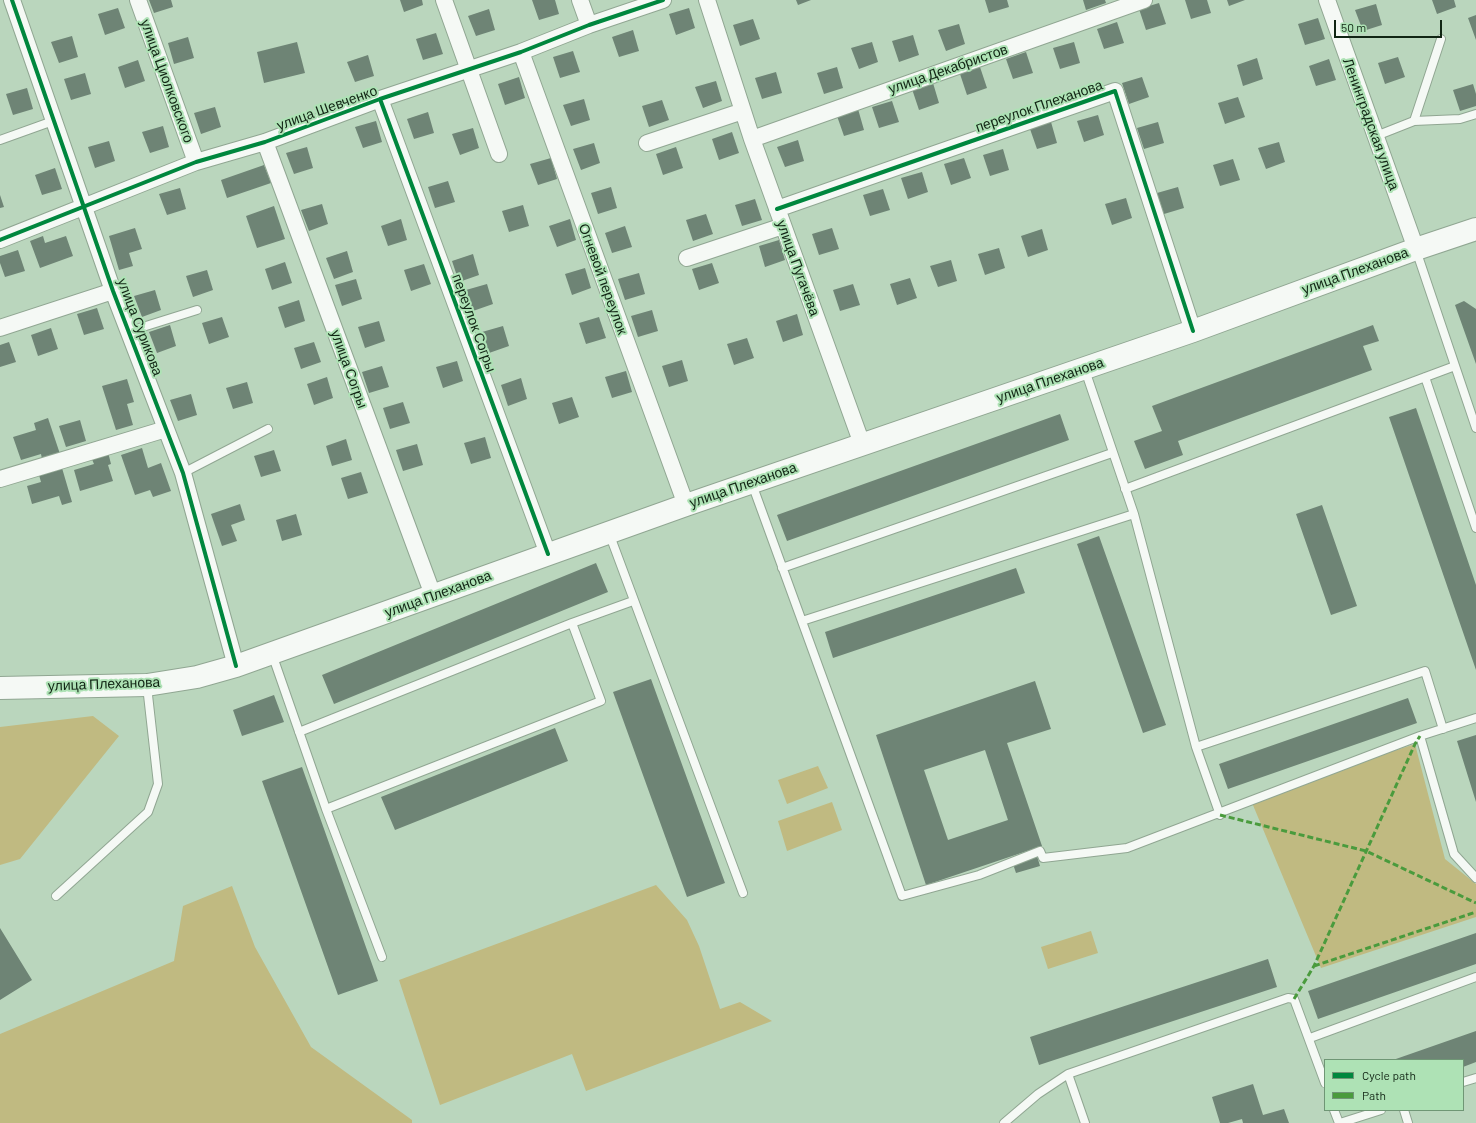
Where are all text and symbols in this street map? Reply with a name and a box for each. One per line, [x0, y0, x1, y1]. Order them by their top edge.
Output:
scale bar [1336, 12, 1444, 38]
street label: улица Циолковского [137, 17, 197, 145]
text: 50 m [1341, 20, 1366, 34]
street label: улица Декабристов [886, 41, 1010, 97]
street label: Ленинградская улица [1339, 56, 1403, 192]
street label: переулок Плеханова [973, 76, 1105, 136]
street label: улица Шевченко [275, 82, 379, 134]
street label: улица Пугачёва [773, 218, 823, 318]
street label: Огневой переулок [575, 221, 631, 337]
street label: улица Плеханова [1299, 244, 1411, 298]
street label: переулок Согры [448, 272, 500, 374]
street label: улица Сурикова [114, 276, 166, 378]
street label: улица Согры [327, 328, 371, 410]
street label: улица Плеханова [994, 354, 1106, 406]
street label: улица Плеханова [687, 459, 799, 511]
street label: улица Плеханова [382, 567, 494, 621]
street label: улица Плеханова [48, 674, 160, 694]
legend [1324, 1059, 1464, 1111]
text: Cycle path [1362, 1068, 1416, 1082]
text: Path [1362, 1088, 1386, 1102]

